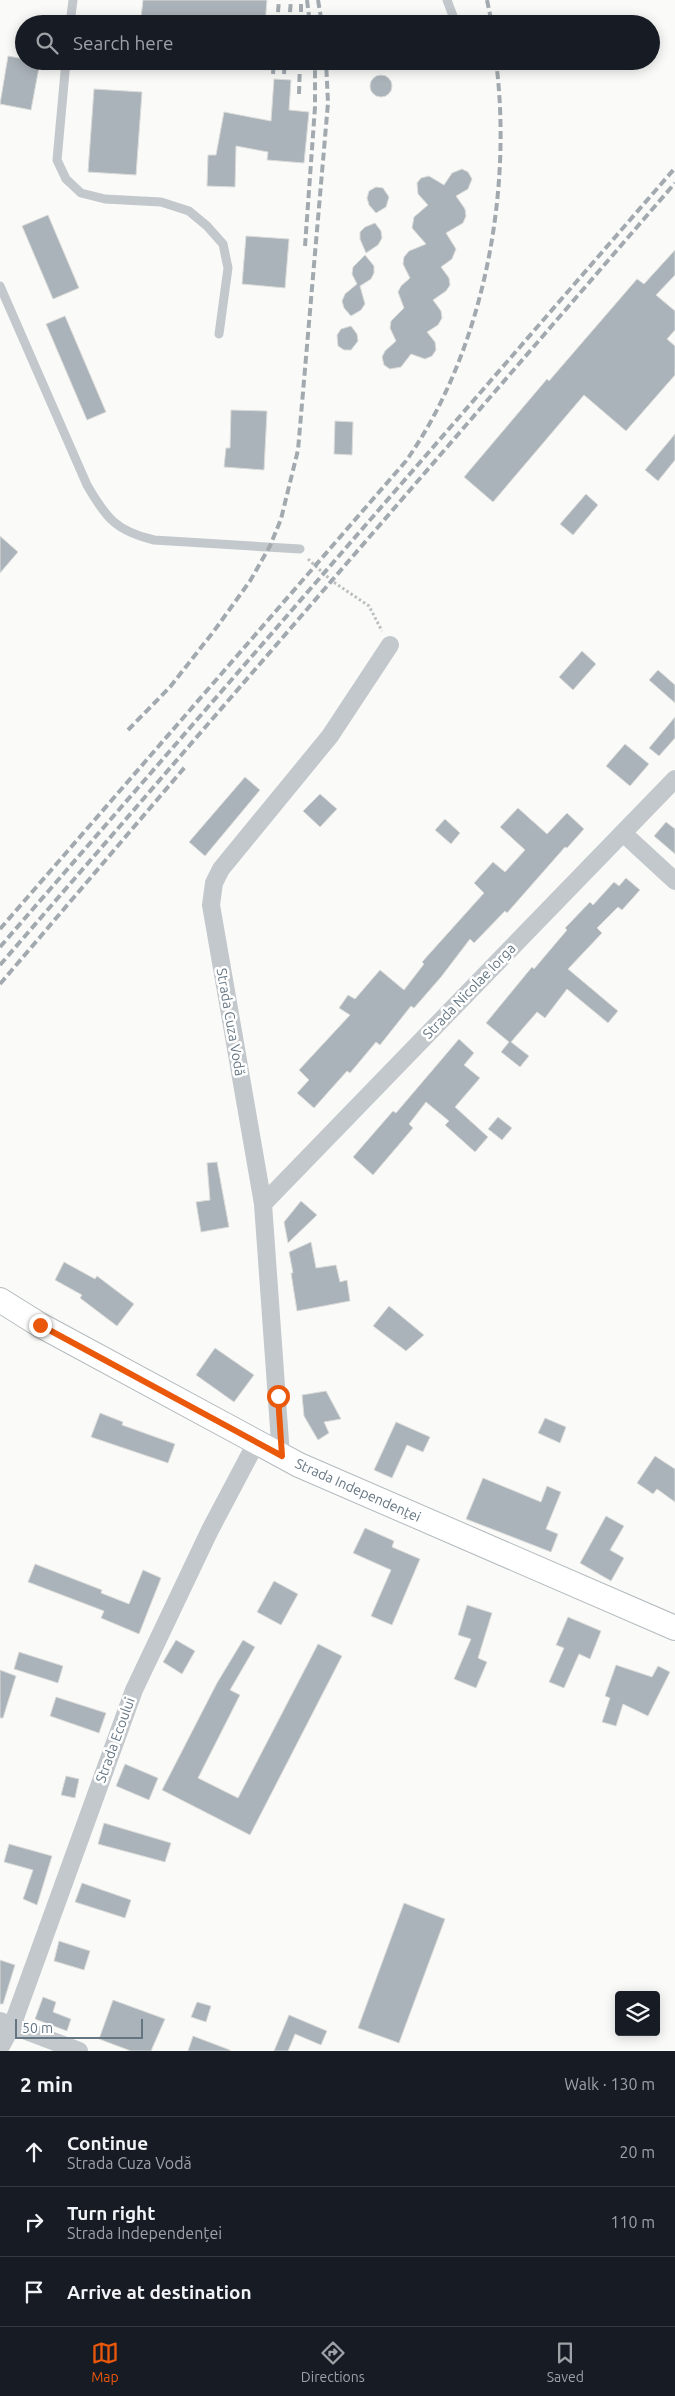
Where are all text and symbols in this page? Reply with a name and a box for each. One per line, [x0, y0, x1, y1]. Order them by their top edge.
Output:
search box [15, 15, 660, 70]
icon: search [33, 29, 61, 57]
text: Search here [73, 32, 173, 54]
street label: Strada Nicolae Iorga [419, 940, 519, 1042]
street label: Strada Cuza Vodă [214, 967, 248, 1077]
route end [29, 1314, 52, 1337]
route start [267, 1385, 290, 1408]
street label: Strada Independenței [293, 1455, 423, 1525]
street label: Strada Ecoului [92, 1695, 138, 1785]
map controls [615, 1991, 660, 2036]
button: layers [615, 1991, 660, 2036]
scale bar [15, 2016, 142, 2039]
text: 50 m [22, 2020, 53, 2036]
text: 2 min [20, 2072, 73, 2096]
text: Walk · 130 m [564, 2075, 655, 2093]
text: Continue [67, 2132, 148, 2154]
icon: ahead [20, 2138, 48, 2166]
text: 20 m [619, 2143, 655, 2161]
text: Strada Cuza Vodă [67, 2154, 192, 2172]
text: Turn right [67, 2202, 155, 2224]
icon: right [20, 2208, 48, 2236]
text: 110 m [610, 2213, 655, 2231]
text: Strada Independenței [67, 2224, 222, 2242]
icon: arrive [20, 2278, 48, 2306]
text: Arrive at destination [67, 2281, 252, 2303]
tab: Map [91, 2339, 119, 2385]
tab: Directions [301, 2339, 365, 2385]
tab: Saved [547, 2339, 584, 2385]

